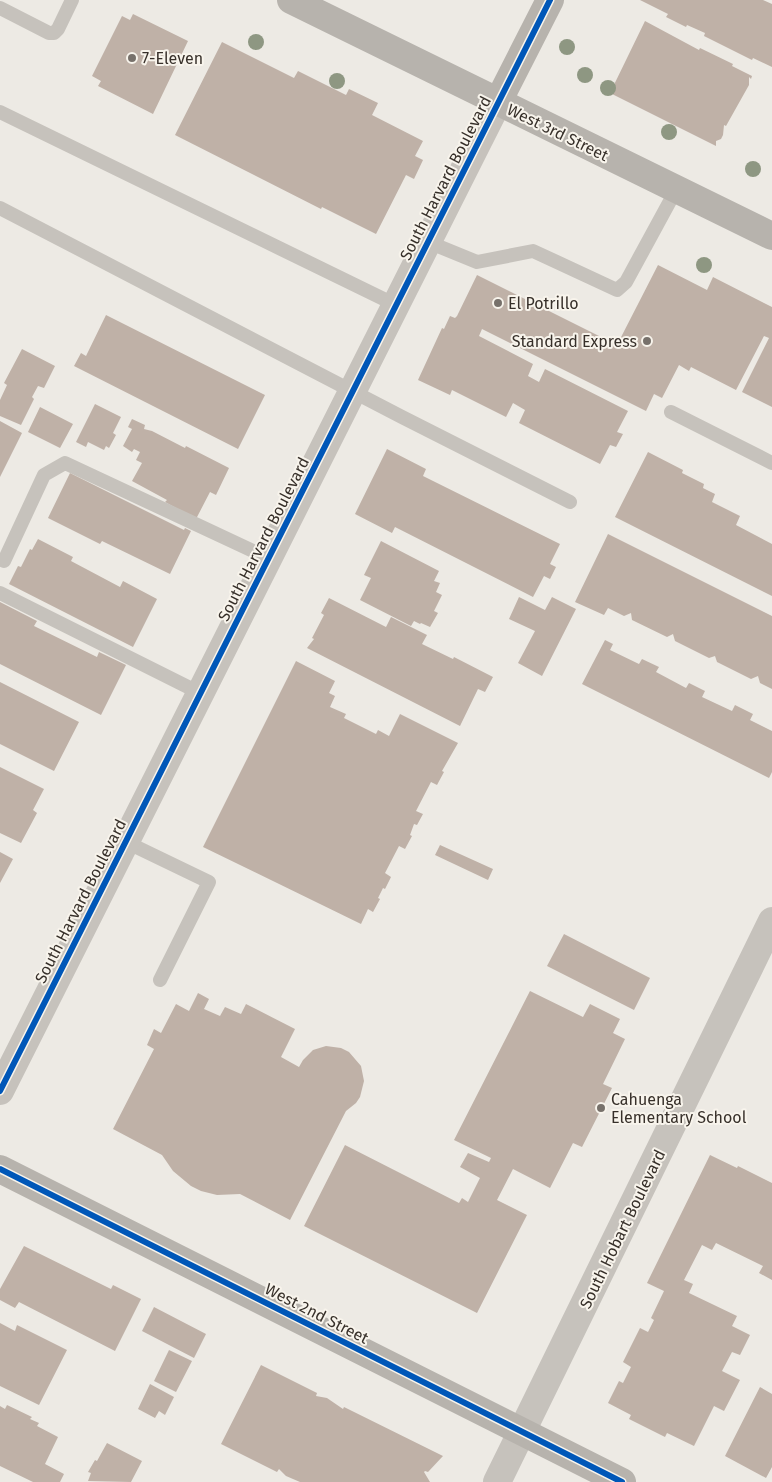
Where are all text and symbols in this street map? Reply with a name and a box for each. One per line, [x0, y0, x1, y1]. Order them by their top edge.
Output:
place label: 7-Eleven [142, 49, 203, 68]
marker: 7-Eleven [126, 52, 138, 64]
street label: South Harvard Boulevard [396, 93, 495, 263]
street label: West 3rd Street [504, 100, 612, 165]
place label: El Potrillo [508, 294, 579, 313]
marker: El Potrillo [492, 297, 504, 309]
place label: Standard Express [512, 332, 637, 351]
marker: Standard Express [641, 335, 653, 347]
street label: South Harvard Boulevard [214, 454, 313, 624]
street label: South Harvard Boulevard [31, 816, 130, 986]
place label: Cahuenga Elementary School [611, 1090, 747, 1127]
marker: Cahuenga Elementary School [595, 1102, 607, 1114]
street label: South Hobart Boulevard [576, 1147, 669, 1312]
street label: West 2nd Street [262, 1279, 372, 1348]

